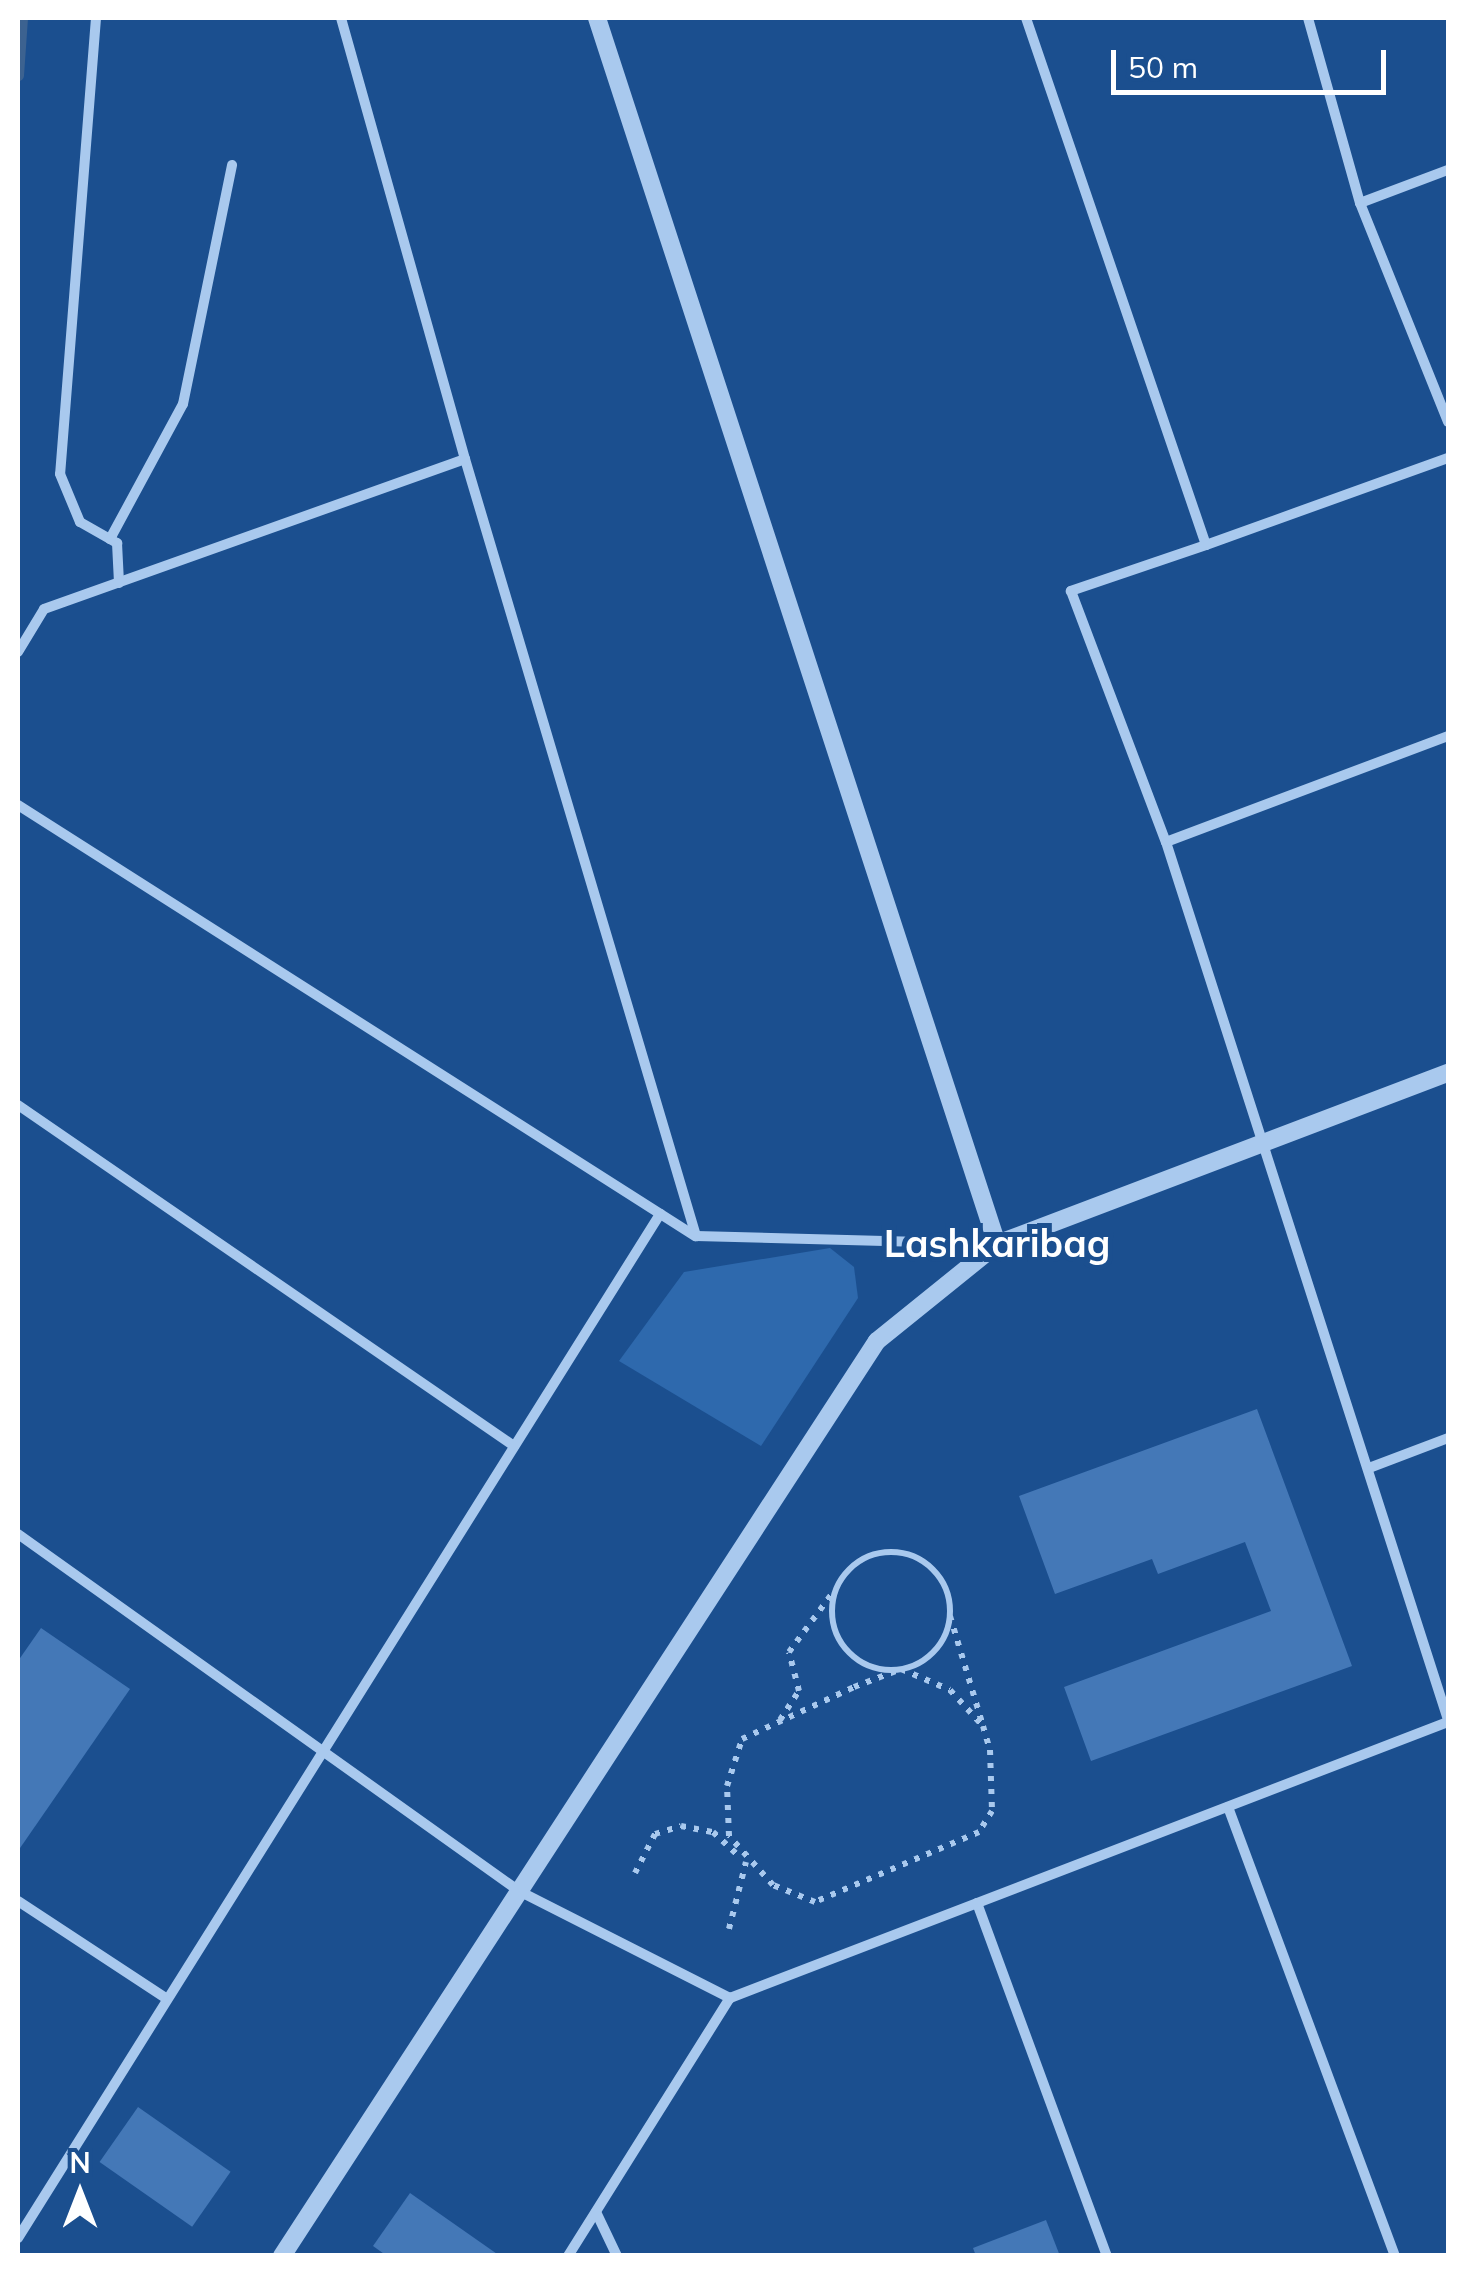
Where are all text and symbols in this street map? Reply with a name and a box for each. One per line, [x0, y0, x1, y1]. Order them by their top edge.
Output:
scale bar [1116, 30, 1391, 92]
text: 50 m [1128, 48, 1198, 86]
district label: Lashkaribag [884, 1221, 1110, 1267]
north arrow [30, 2143, 130, 2243]
text: N [69, 2145, 91, 2180]

